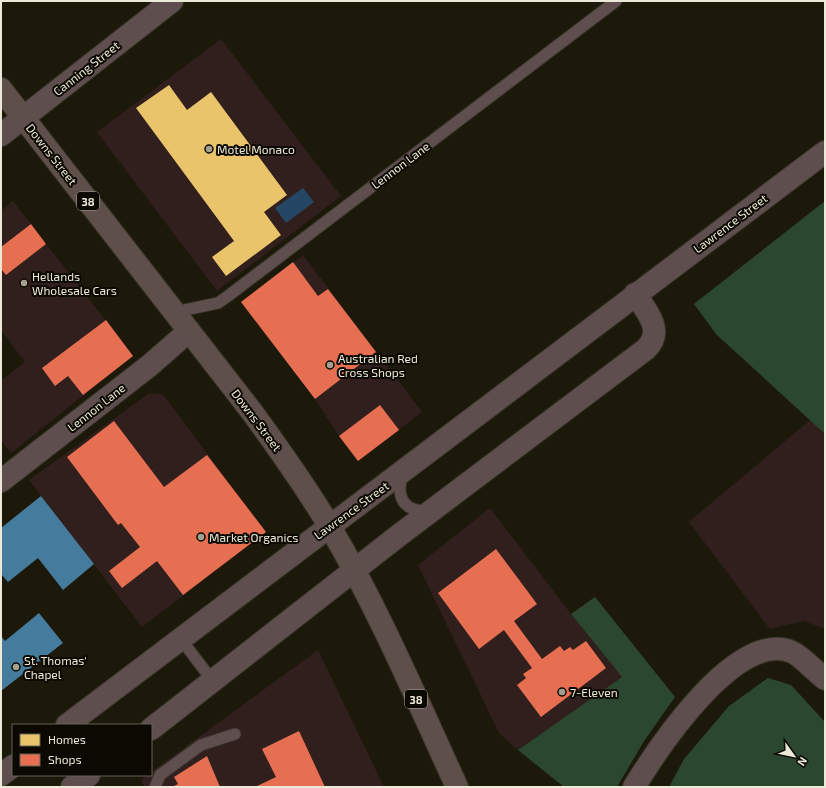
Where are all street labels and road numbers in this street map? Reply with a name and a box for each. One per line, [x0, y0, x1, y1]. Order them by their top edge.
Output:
street label: Canning Street [50, 38, 122, 98]
street label: Downs Street [24, 121, 80, 188]
street label: Lennon Lane [368, 139, 432, 191]
street label: Lawrence Street [690, 190, 770, 255]
road number: 38 [77, 192, 99, 210]
street label: Lennon Lane [64, 380, 128, 434]
street label: Downs Street [229, 386, 285, 454]
street label: Lawrence Street [311, 478, 391, 542]
road number: 38 [405, 690, 427, 708]

